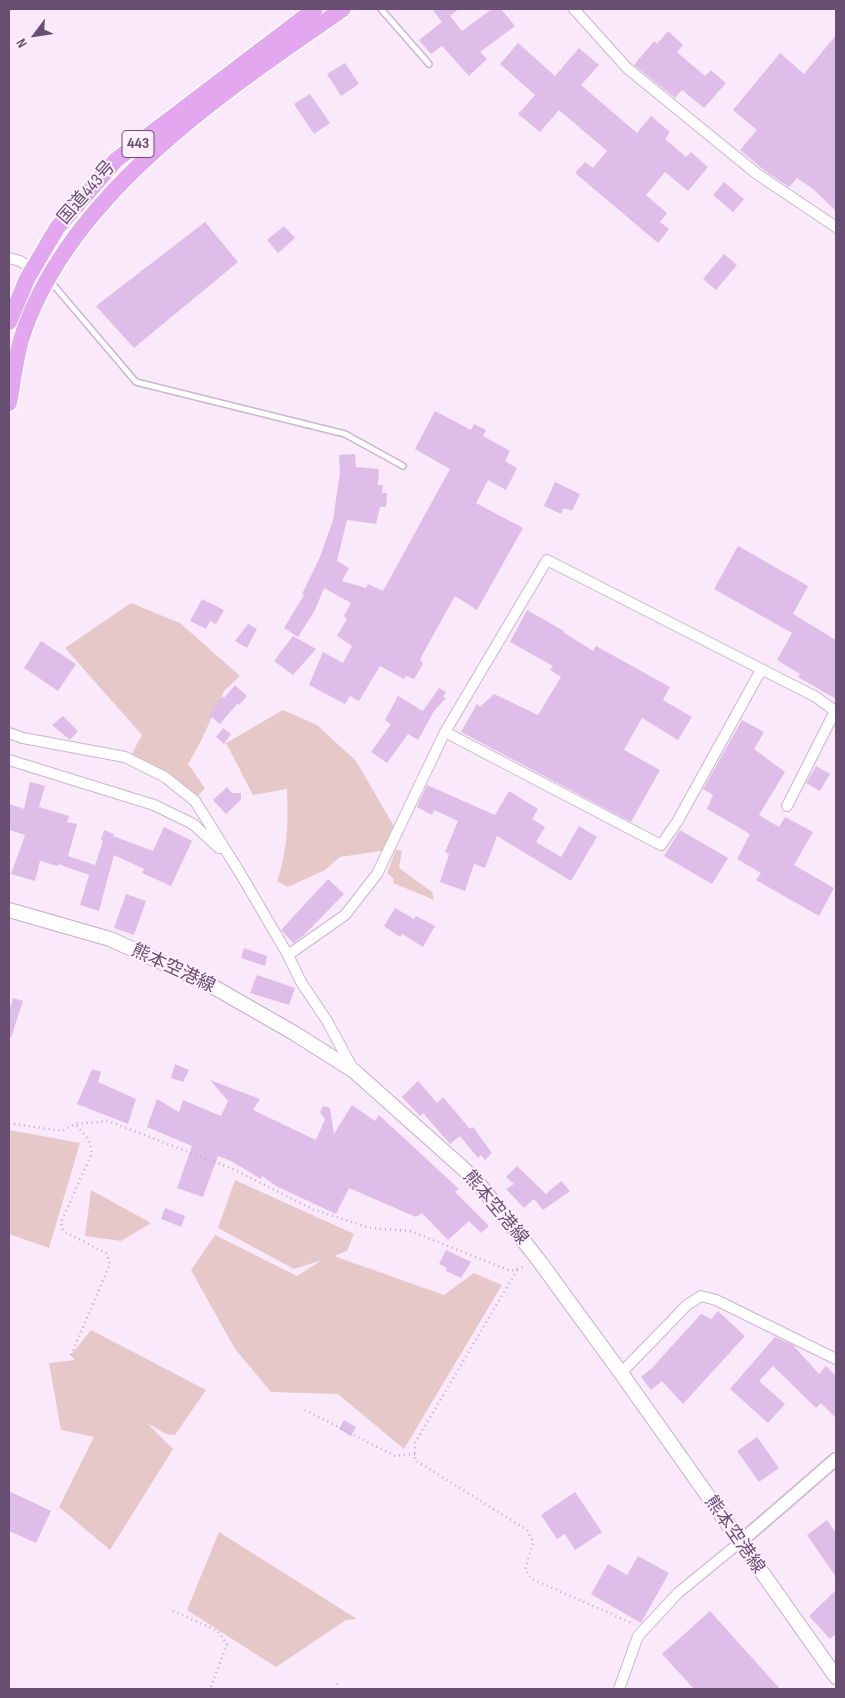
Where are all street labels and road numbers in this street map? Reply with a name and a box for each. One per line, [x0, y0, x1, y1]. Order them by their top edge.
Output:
road number: 443 [122, 130, 154, 158]
street label: 国道443号 [54, 157, 120, 229]
street label: 熊本空港線 [128, 940, 218, 998]
street label: 熊本空港線 [458, 1167, 532, 1249]
street label: 熊本空港線 [699, 1492, 769, 1578]

